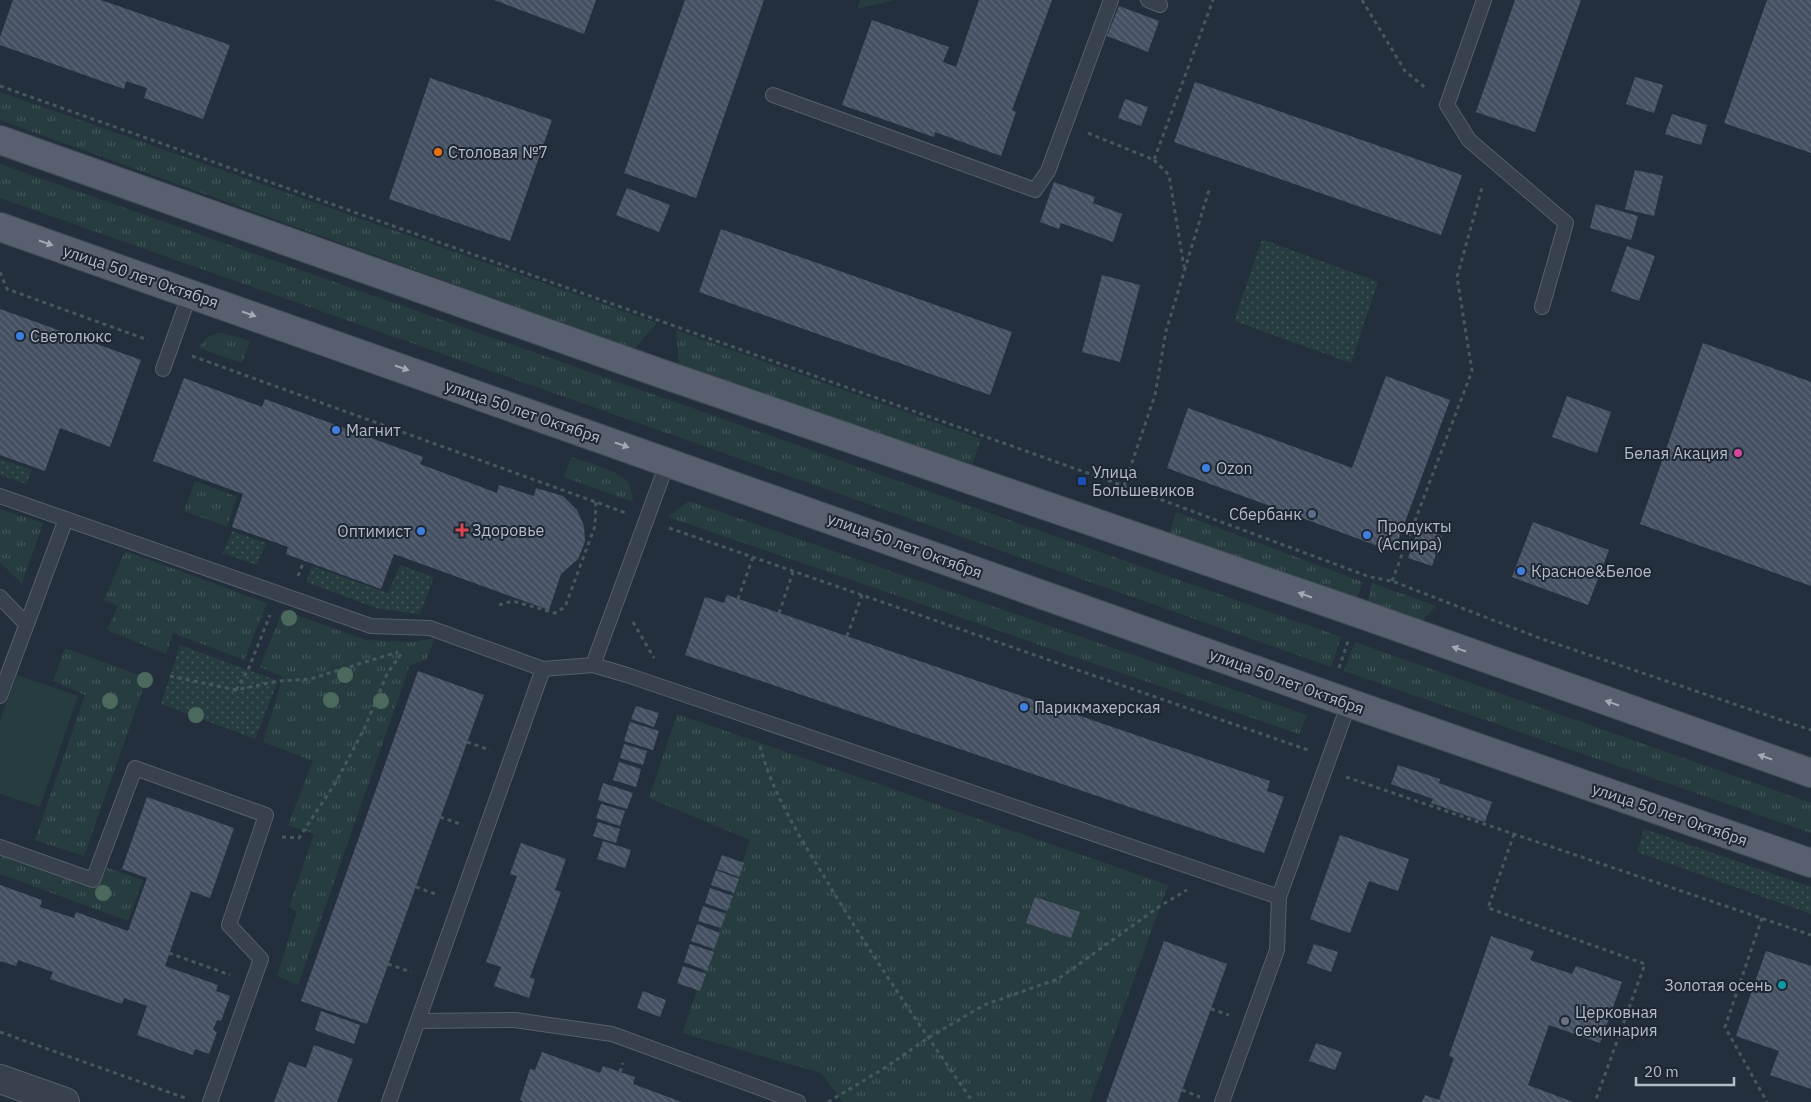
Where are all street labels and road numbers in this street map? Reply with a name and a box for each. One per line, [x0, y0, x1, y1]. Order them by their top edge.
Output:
street label: улица 50 лет Октября [61, 240, 221, 312]
street label: улица 50 лет Октября [443, 375, 603, 447]
street label: улица 50 лет Октября [825, 508, 985, 582]
street label: улица 50 лет Октября [1207, 644, 1367, 718]
street label: улица 50 лет Октября [1590, 778, 1750, 850]

